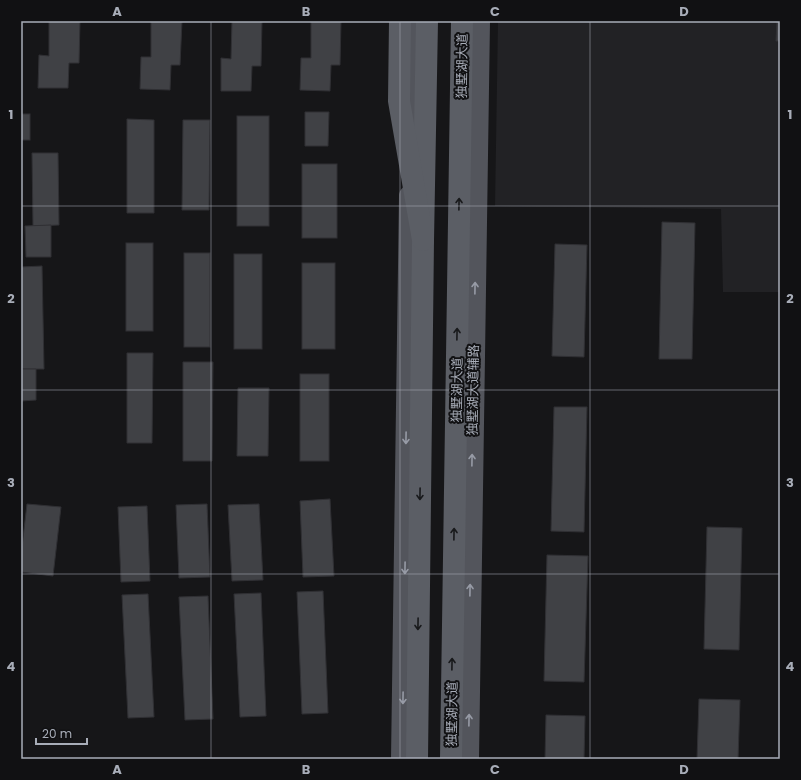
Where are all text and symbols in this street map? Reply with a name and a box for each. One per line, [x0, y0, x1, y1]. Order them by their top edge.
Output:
text: A [112, 2, 122, 21]
text: B [302, 2, 311, 21]
text: C [490, 2, 500, 21]
text: D [679, 2, 689, 21]
street label: 独墅湖大道 [452, 33, 472, 99]
text: 1 [9, 105, 13, 124]
text: 1 [788, 105, 792, 124]
one-way arrow [456, 198, 463, 211]
one-way arrow [471, 282, 479, 295]
text: 2 [7, 289, 15, 308]
text: 2 [786, 289, 794, 308]
one-way arrow [454, 328, 461, 341]
street label: 独墅湖大道辅路 [463, 344, 483, 436]
street label: 独墅湖大道 [447, 357, 467, 423]
one-way arrow [403, 431, 410, 444]
one-way arrow [469, 454, 476, 467]
text: 3 [7, 473, 15, 492]
text: 3 [786, 473, 794, 492]
one-way arrow [416, 487, 424, 500]
one-way arrow [450, 528, 458, 541]
one-way arrow [401, 561, 408, 574]
one-way arrow [467, 584, 474, 597]
one-way arrow [415, 617, 422, 630]
text: 4 [7, 657, 16, 676]
text: 4 [786, 657, 795, 676]
one-way arrow [448, 658, 456, 671]
street label: 独墅湖大道 [442, 681, 462, 747]
one-way arrow [399, 691, 407, 704]
one-way arrow [465, 714, 472, 727]
scale bar [36, 720, 87, 746]
text: 20 m [42, 725, 72, 742]
text: A [112, 760, 122, 779]
text: B [302, 760, 311, 779]
text: C [490, 760, 500, 779]
text: D [679, 760, 689, 779]

